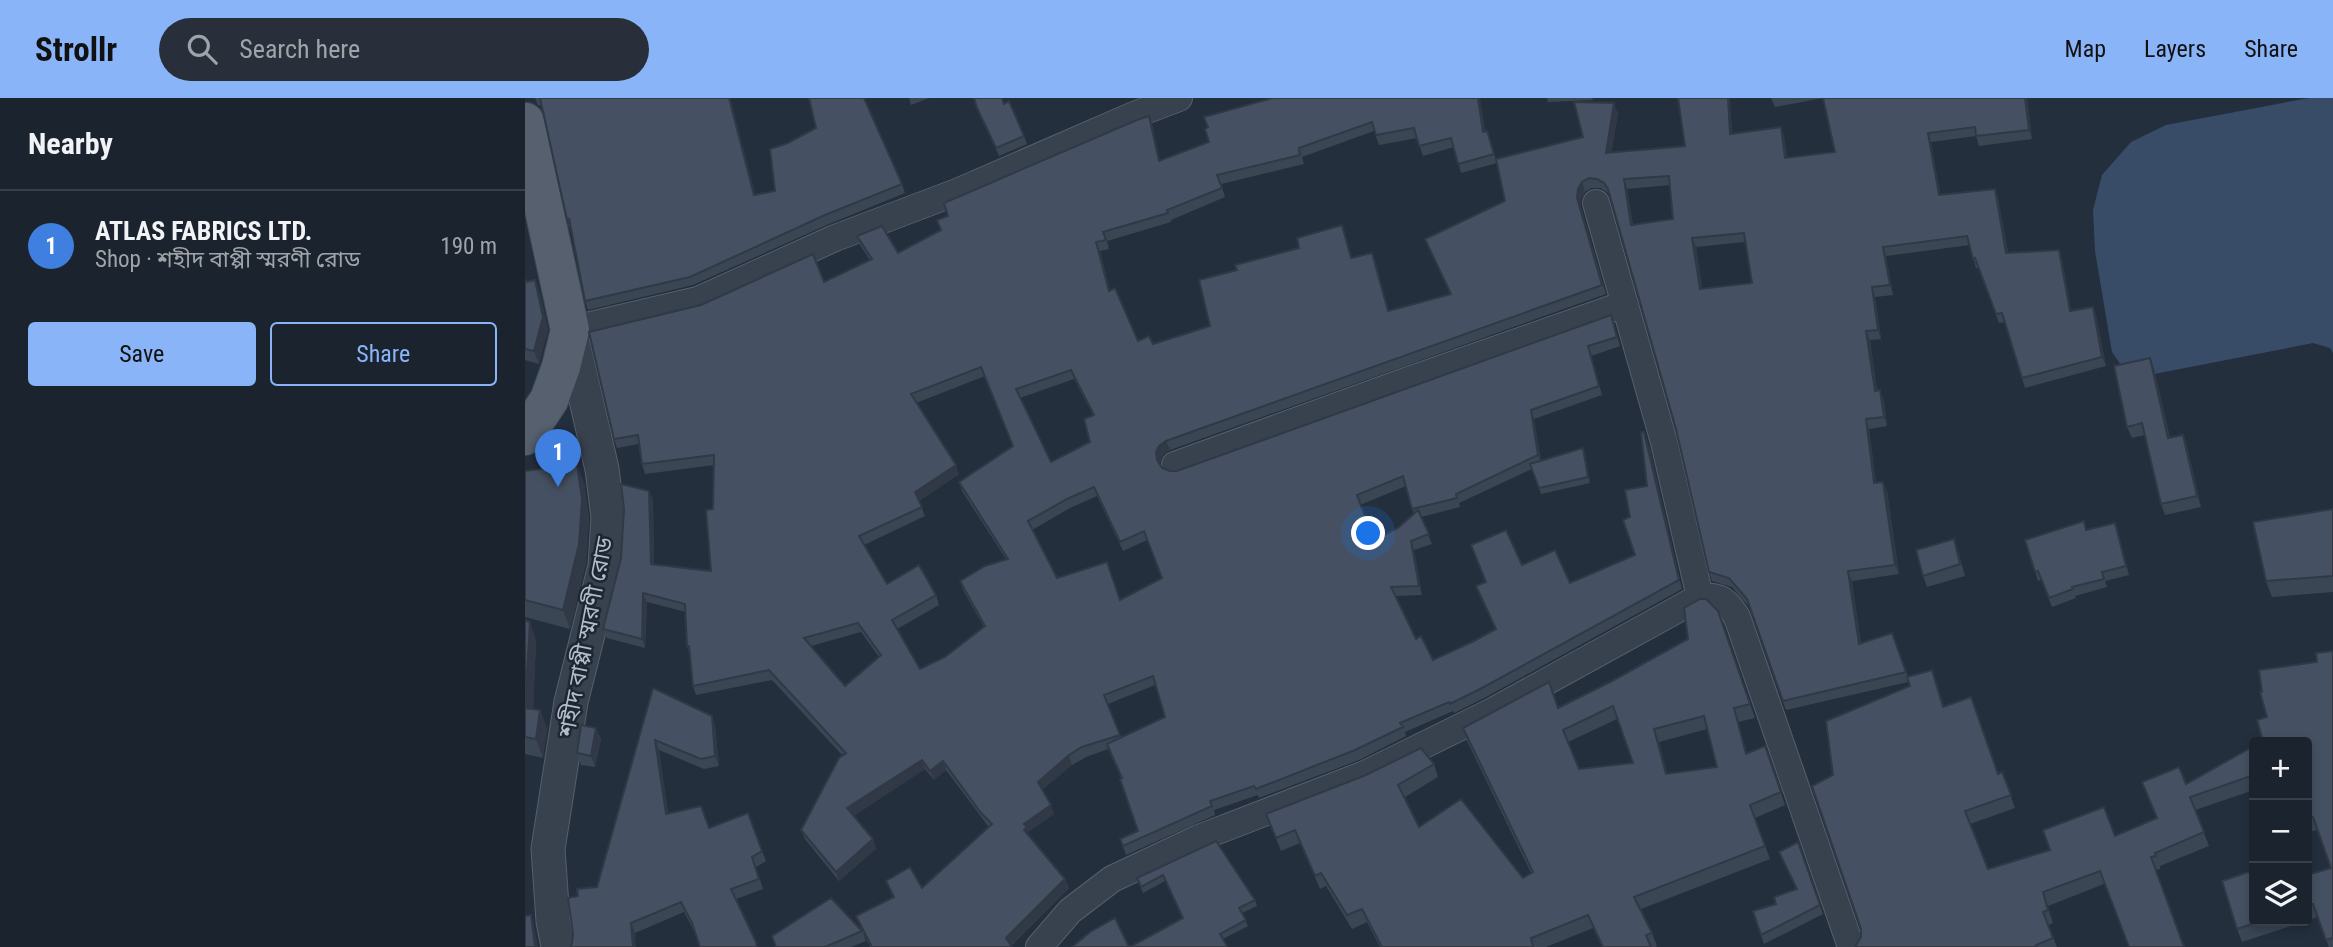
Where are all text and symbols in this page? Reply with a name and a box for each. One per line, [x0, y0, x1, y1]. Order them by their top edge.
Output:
search box [159, 18, 649, 81]
text: Strollr [35, 30, 117, 69]
icon: search [183, 30, 221, 68]
text: Search here [239, 34, 360, 64]
text: Map [2065, 35, 2106, 63]
text: Layers [2144, 35, 2206, 63]
text: Share [2244, 35, 2298, 63]
text: Nearby [28, 126, 113, 161]
text: ATLAS FABRICS LTD. [95, 216, 312, 246]
text: 1 [45, 233, 57, 260]
text: 190 m [440, 233, 497, 260]
text: Shop · শহীদ বাপ্পী স্মরণী রোড [95, 246, 360, 273]
button: Save [28, 322, 256, 386]
button: Share [270, 322, 497, 386]
pin: 1 [535, 429, 581, 487]
your location [1351, 516, 1385, 550]
street label: শহীদ বাপ্পী স্মরণী রোড [553, 534, 619, 740]
map controls [2249, 737, 2312, 926]
button: + [2249, 737, 2312, 800]
button: − [2249, 800, 2312, 863]
button: layers [2249, 863, 2312, 926]

